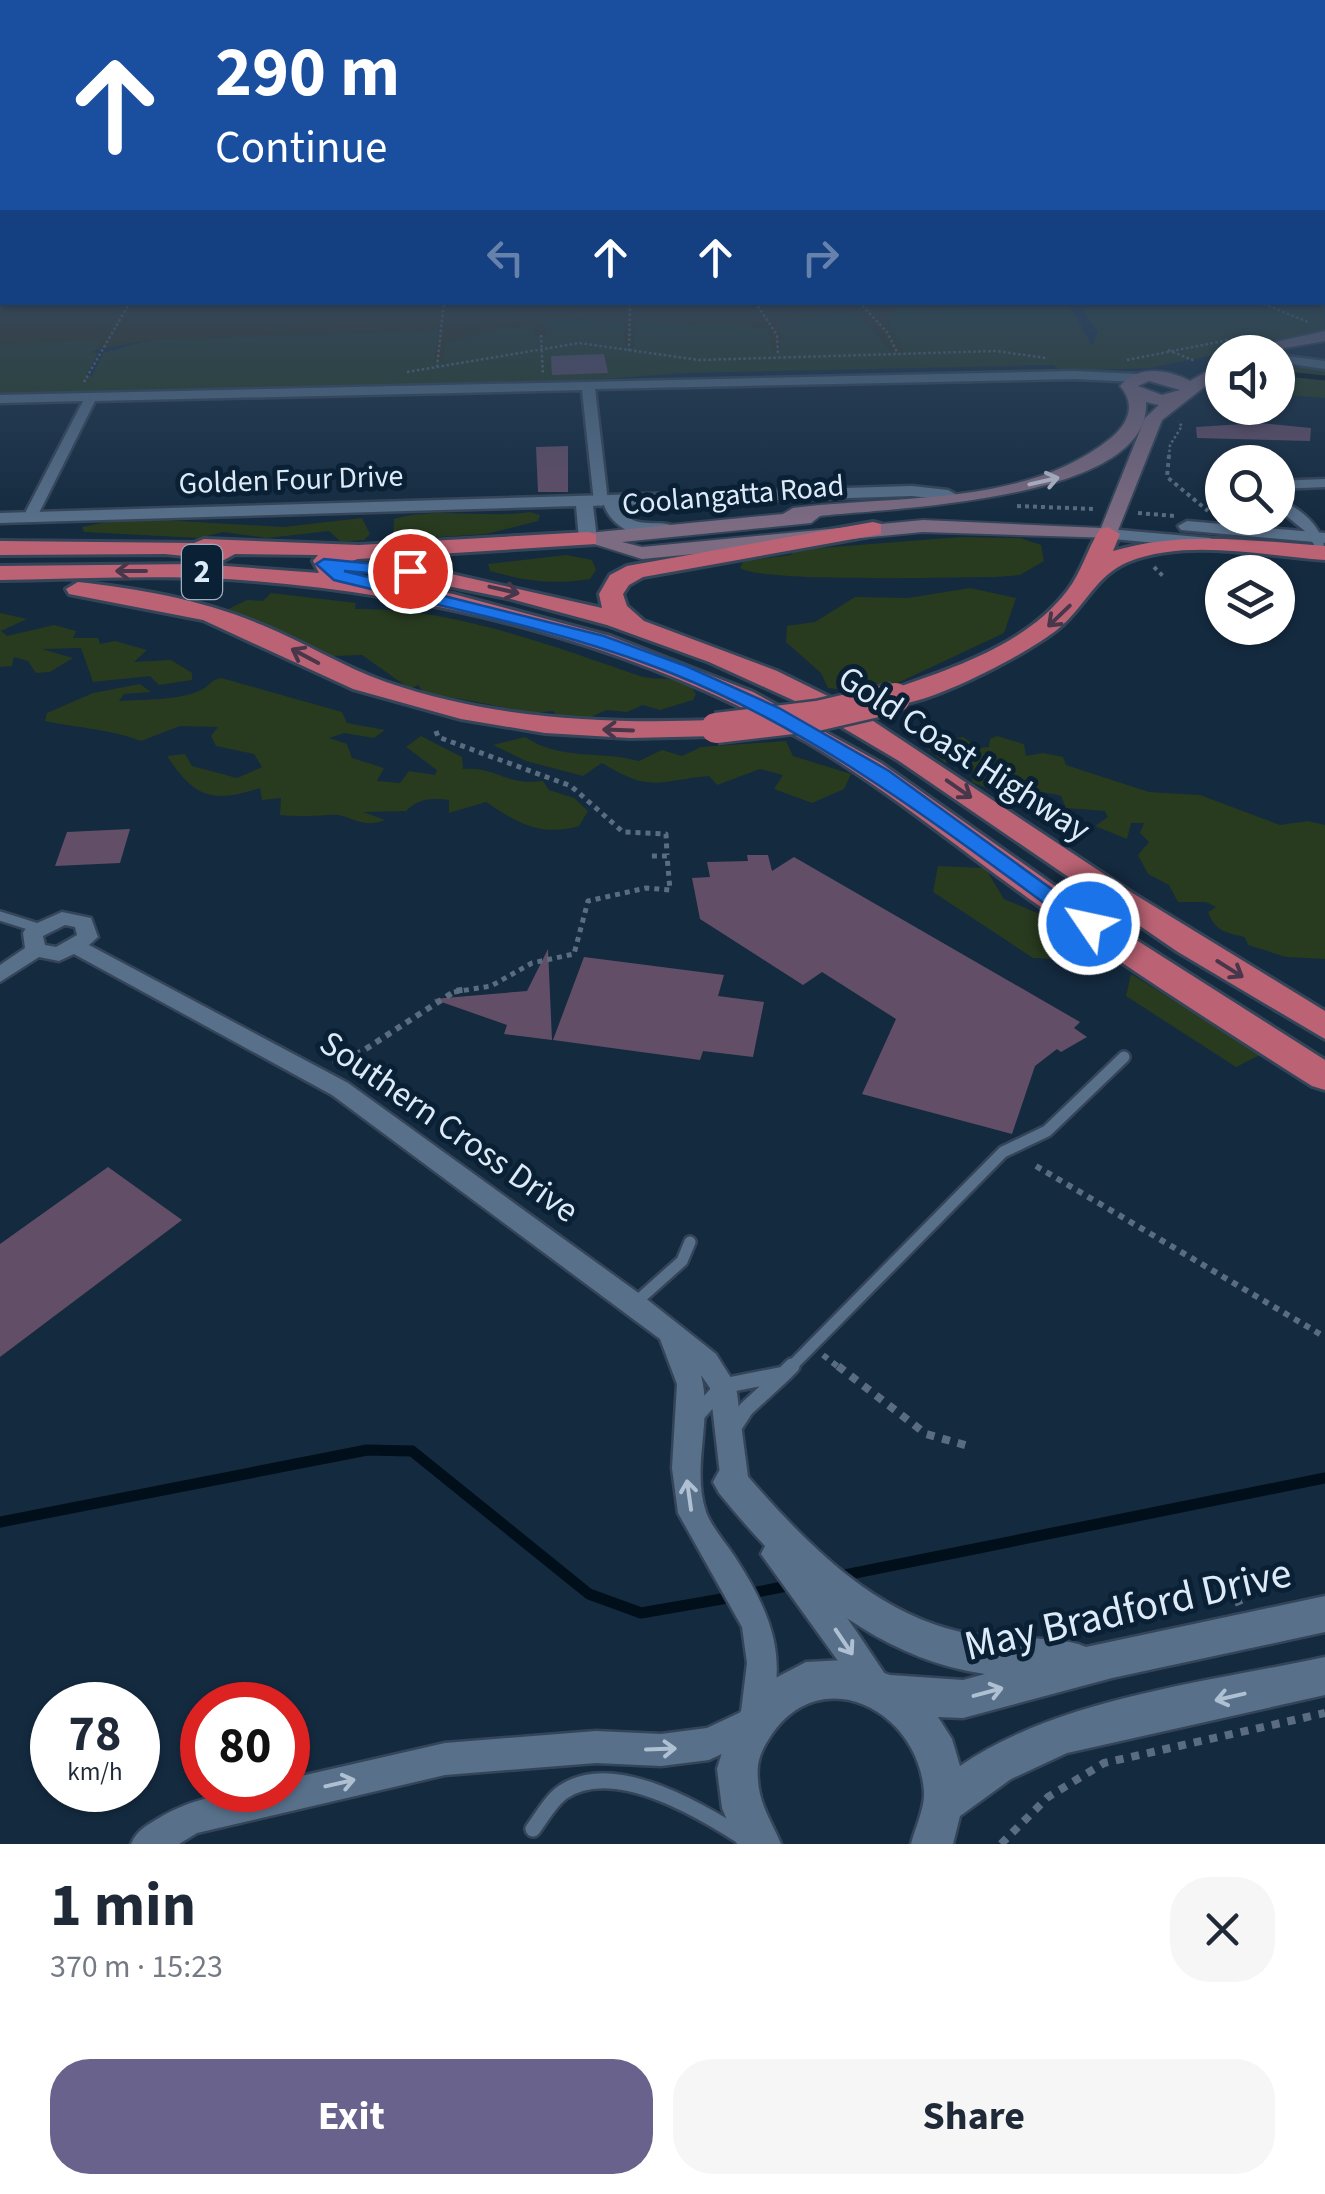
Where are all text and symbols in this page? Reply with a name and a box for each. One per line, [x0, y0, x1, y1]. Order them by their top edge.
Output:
text: 290 m [215, 23, 400, 123]
icon: ahead [50, 40, 180, 170]
text: Continue [215, 116, 387, 180]
icon: left [478, 230, 533, 285]
icon: ahead [583, 230, 638, 285]
icon: ahead [688, 230, 743, 285]
icon: right [793, 230, 848, 285]
map controls [1205, 335, 1295, 645]
button: sound [1205, 335, 1295, 425]
button: search [1205, 445, 1295, 535]
street label: Golden Four Drive [178, 455, 404, 505]
street label: Coolangatta Road [620, 464, 846, 526]
one-way arrow [1027, 471, 1059, 489]
pin [368, 529, 453, 614]
icon: arrive [383, 544, 438, 599]
road number: 2 [182, 545, 222, 599]
button: layers [1205, 555, 1295, 645]
one-way arrow [116, 562, 148, 580]
one-way arrow [487, 582, 519, 600]
one-way arrow [1048, 604, 1072, 628]
one-way arrow [290, 646, 320, 665]
street label: Gold Coast Highway [828, 654, 1100, 854]
one-way arrow [603, 720, 635, 739]
one-way arrow [944, 778, 972, 799]
position arrow [1037, 872, 1141, 976]
one-way arrow [1215, 959, 1243, 979]
street label: Southern Cross Drive [309, 1019, 589, 1235]
one-way arrow [680, 1479, 698, 1511]
street label: May Bradford Drive [959, 1543, 1297, 1677]
one-way arrow [833, 1627, 854, 1655]
one-way arrow [972, 1681, 1004, 1700]
speed limit sign: 80 [180, 1682, 310, 1812]
one-way arrow [1215, 1689, 1247, 1707]
text: 78 [69, 1699, 121, 1770]
one-way arrow [645, 1739, 677, 1758]
text: km/h [67, 1754, 123, 1790]
one-way arrow [323, 1773, 355, 1791]
text: 1 min [50, 1864, 196, 1949]
button: close [1170, 1877, 1275, 1982]
text: 370 m · 15:23 [50, 1944, 223, 1990]
button: Exit [50, 2059, 653, 2174]
button: Share [673, 2059, 1275, 2174]

